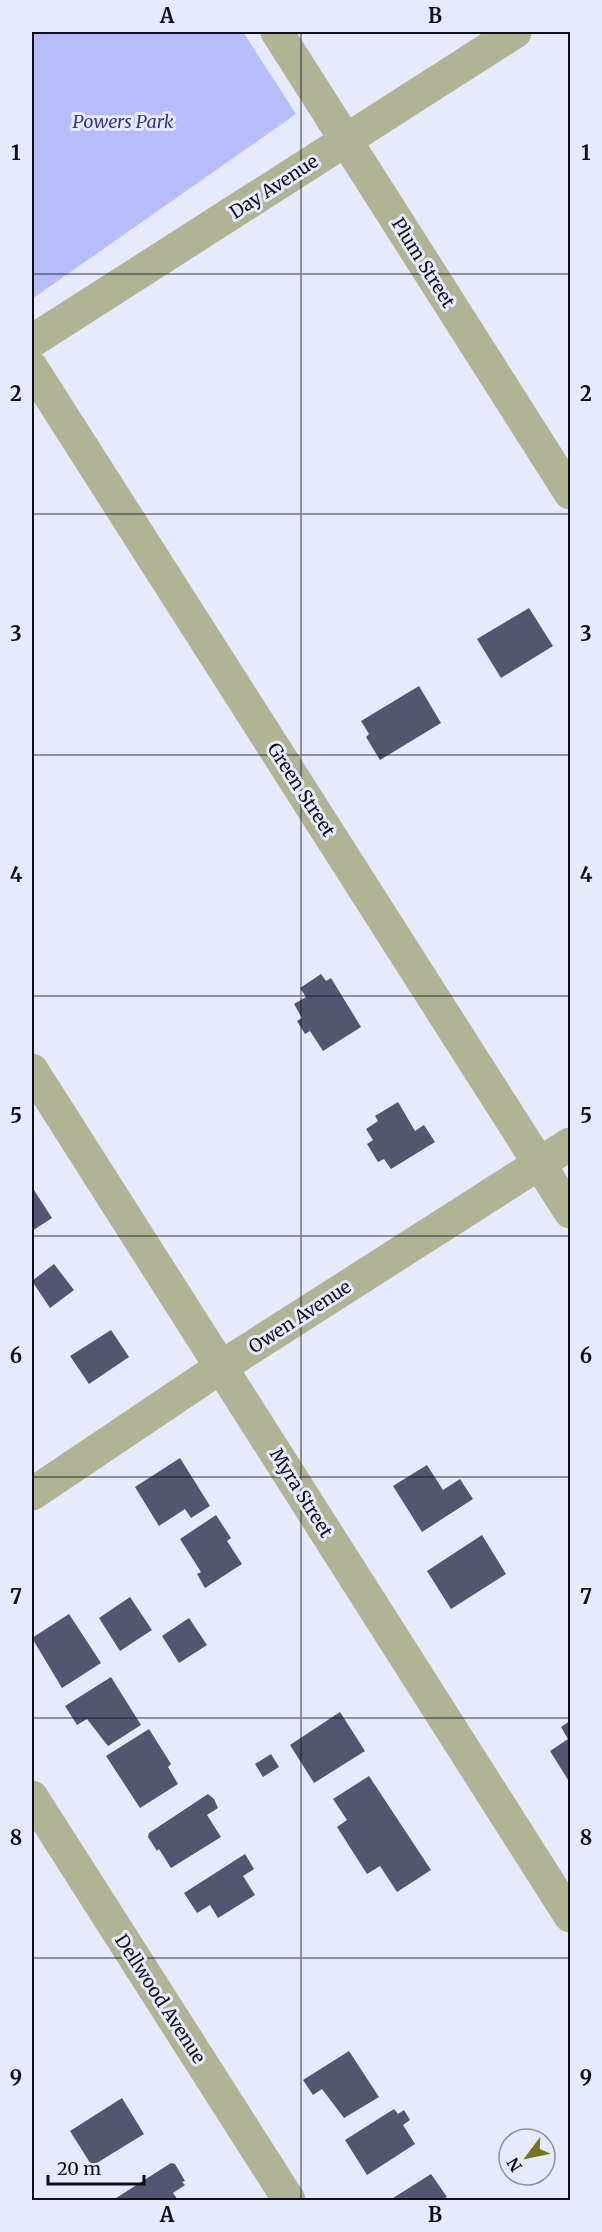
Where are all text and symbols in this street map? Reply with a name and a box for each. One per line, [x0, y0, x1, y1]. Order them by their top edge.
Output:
text: A [159, 3, 175, 28]
text: B [428, 3, 442, 28]
park label: Powers Park [72, 110, 174, 133]
text: 1 [11, 140, 21, 165]
text: 1 [581, 140, 591, 165]
street label: Day Avenue [225, 149, 322, 224]
street label: Plum Street [387, 214, 460, 312]
text: 2 [10, 381, 22, 406]
text: 2 [580, 381, 592, 406]
text: 3 [10, 621, 22, 646]
text: 3 [580, 621, 592, 646]
street label: Green Street [263, 739, 340, 841]
text: 4 [10, 862, 23, 887]
text: 4 [580, 862, 593, 887]
text: 5 [10, 1103, 22, 1128]
text: 5 [580, 1103, 592, 1128]
street label: Owen Avenue [244, 1275, 355, 1358]
text: 6 [10, 1343, 22, 1368]
text: 6 [580, 1343, 592, 1368]
street label: Myra Street [265, 1444, 338, 1542]
text: 7 [10, 1584, 22, 1609]
text: 7 [580, 1584, 592, 1609]
text: 8 [10, 1825, 22, 1850]
text: 8 [580, 1825, 592, 1850]
street label: Dellwood Avenue [110, 1930, 211, 2068]
text: 9 [10, 2065, 22, 2090]
text: 9 [580, 2065, 592, 2090]
north arrow [497, 2127, 557, 2187]
scale bar [48, 2148, 144, 2186]
text: N [502, 2154, 526, 2176]
text: 20 m [57, 2157, 101, 2180]
text: A [159, 2202, 175, 2227]
text: B [428, 2202, 442, 2227]

